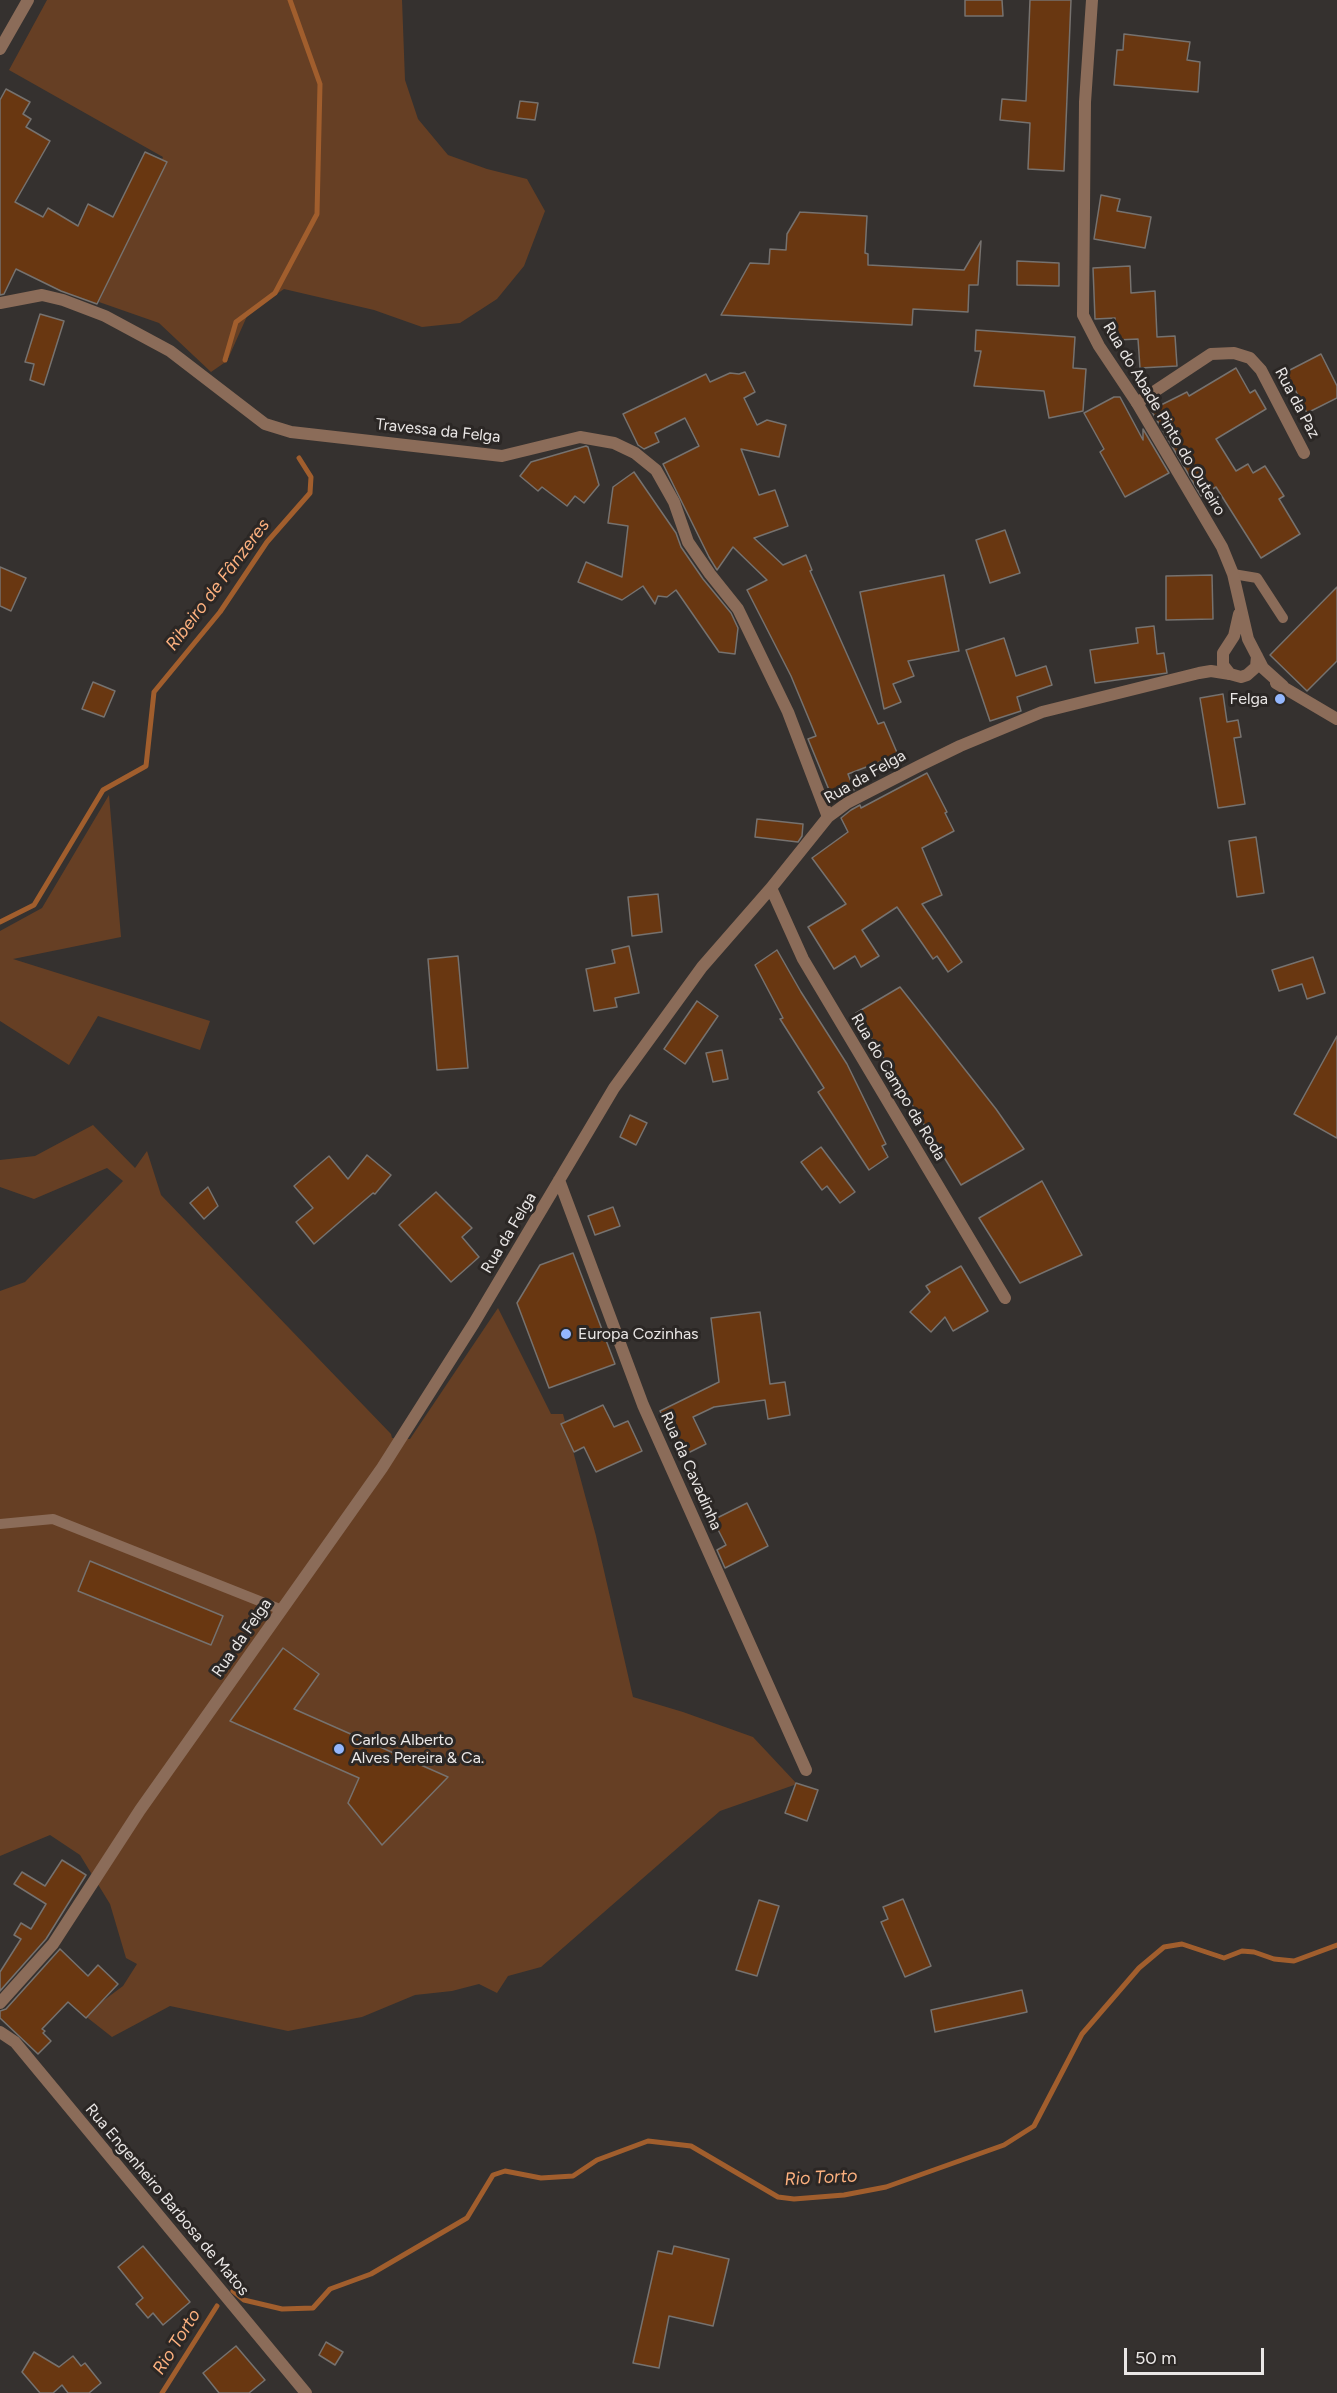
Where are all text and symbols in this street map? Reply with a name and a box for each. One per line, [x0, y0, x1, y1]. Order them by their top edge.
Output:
street label: Rua do Abade Pinto do Outeiro [1099, 319, 1229, 519]
street label: Rua da Paz [1270, 364, 1324, 442]
street label: Travessa da Felga [375, 415, 501, 447]
water label: Ribeiro de Fânzeres [161, 515, 275, 655]
place label: Felga [1230, 689, 1268, 709]
marker: Felga [1273, 692, 1287, 706]
street label: Rua da Felga [821, 746, 909, 808]
street label: Rua do Campo da Roda [847, 1010, 949, 1164]
street label: Rua da Felga [477, 1189, 541, 1277]
place label: Europa Cozinhas [578, 1324, 699, 1344]
marker: Europa Cozinhas [559, 1327, 573, 1341]
street label: Rua da Cavadinha [656, 1409, 726, 1533]
street label: Rua da Felga [208, 1595, 276, 1681]
place label: Carlos Alberto Alves Pereira & Ca. [351, 1730, 484, 1768]
marker: Carlos Alberto Alves Pereira & Ca. [332, 1742, 346, 1756]
street label: Rua Engenheiro Barbosa de Matos [81, 2100, 253, 2300]
water label: Rio Torto [784, 2165, 858, 2191]
water label: Rio Torto [148, 2305, 206, 2379]
scale bar [1127, 2336, 1266, 2374]
text: 50 m [1135, 2347, 1177, 2369]

